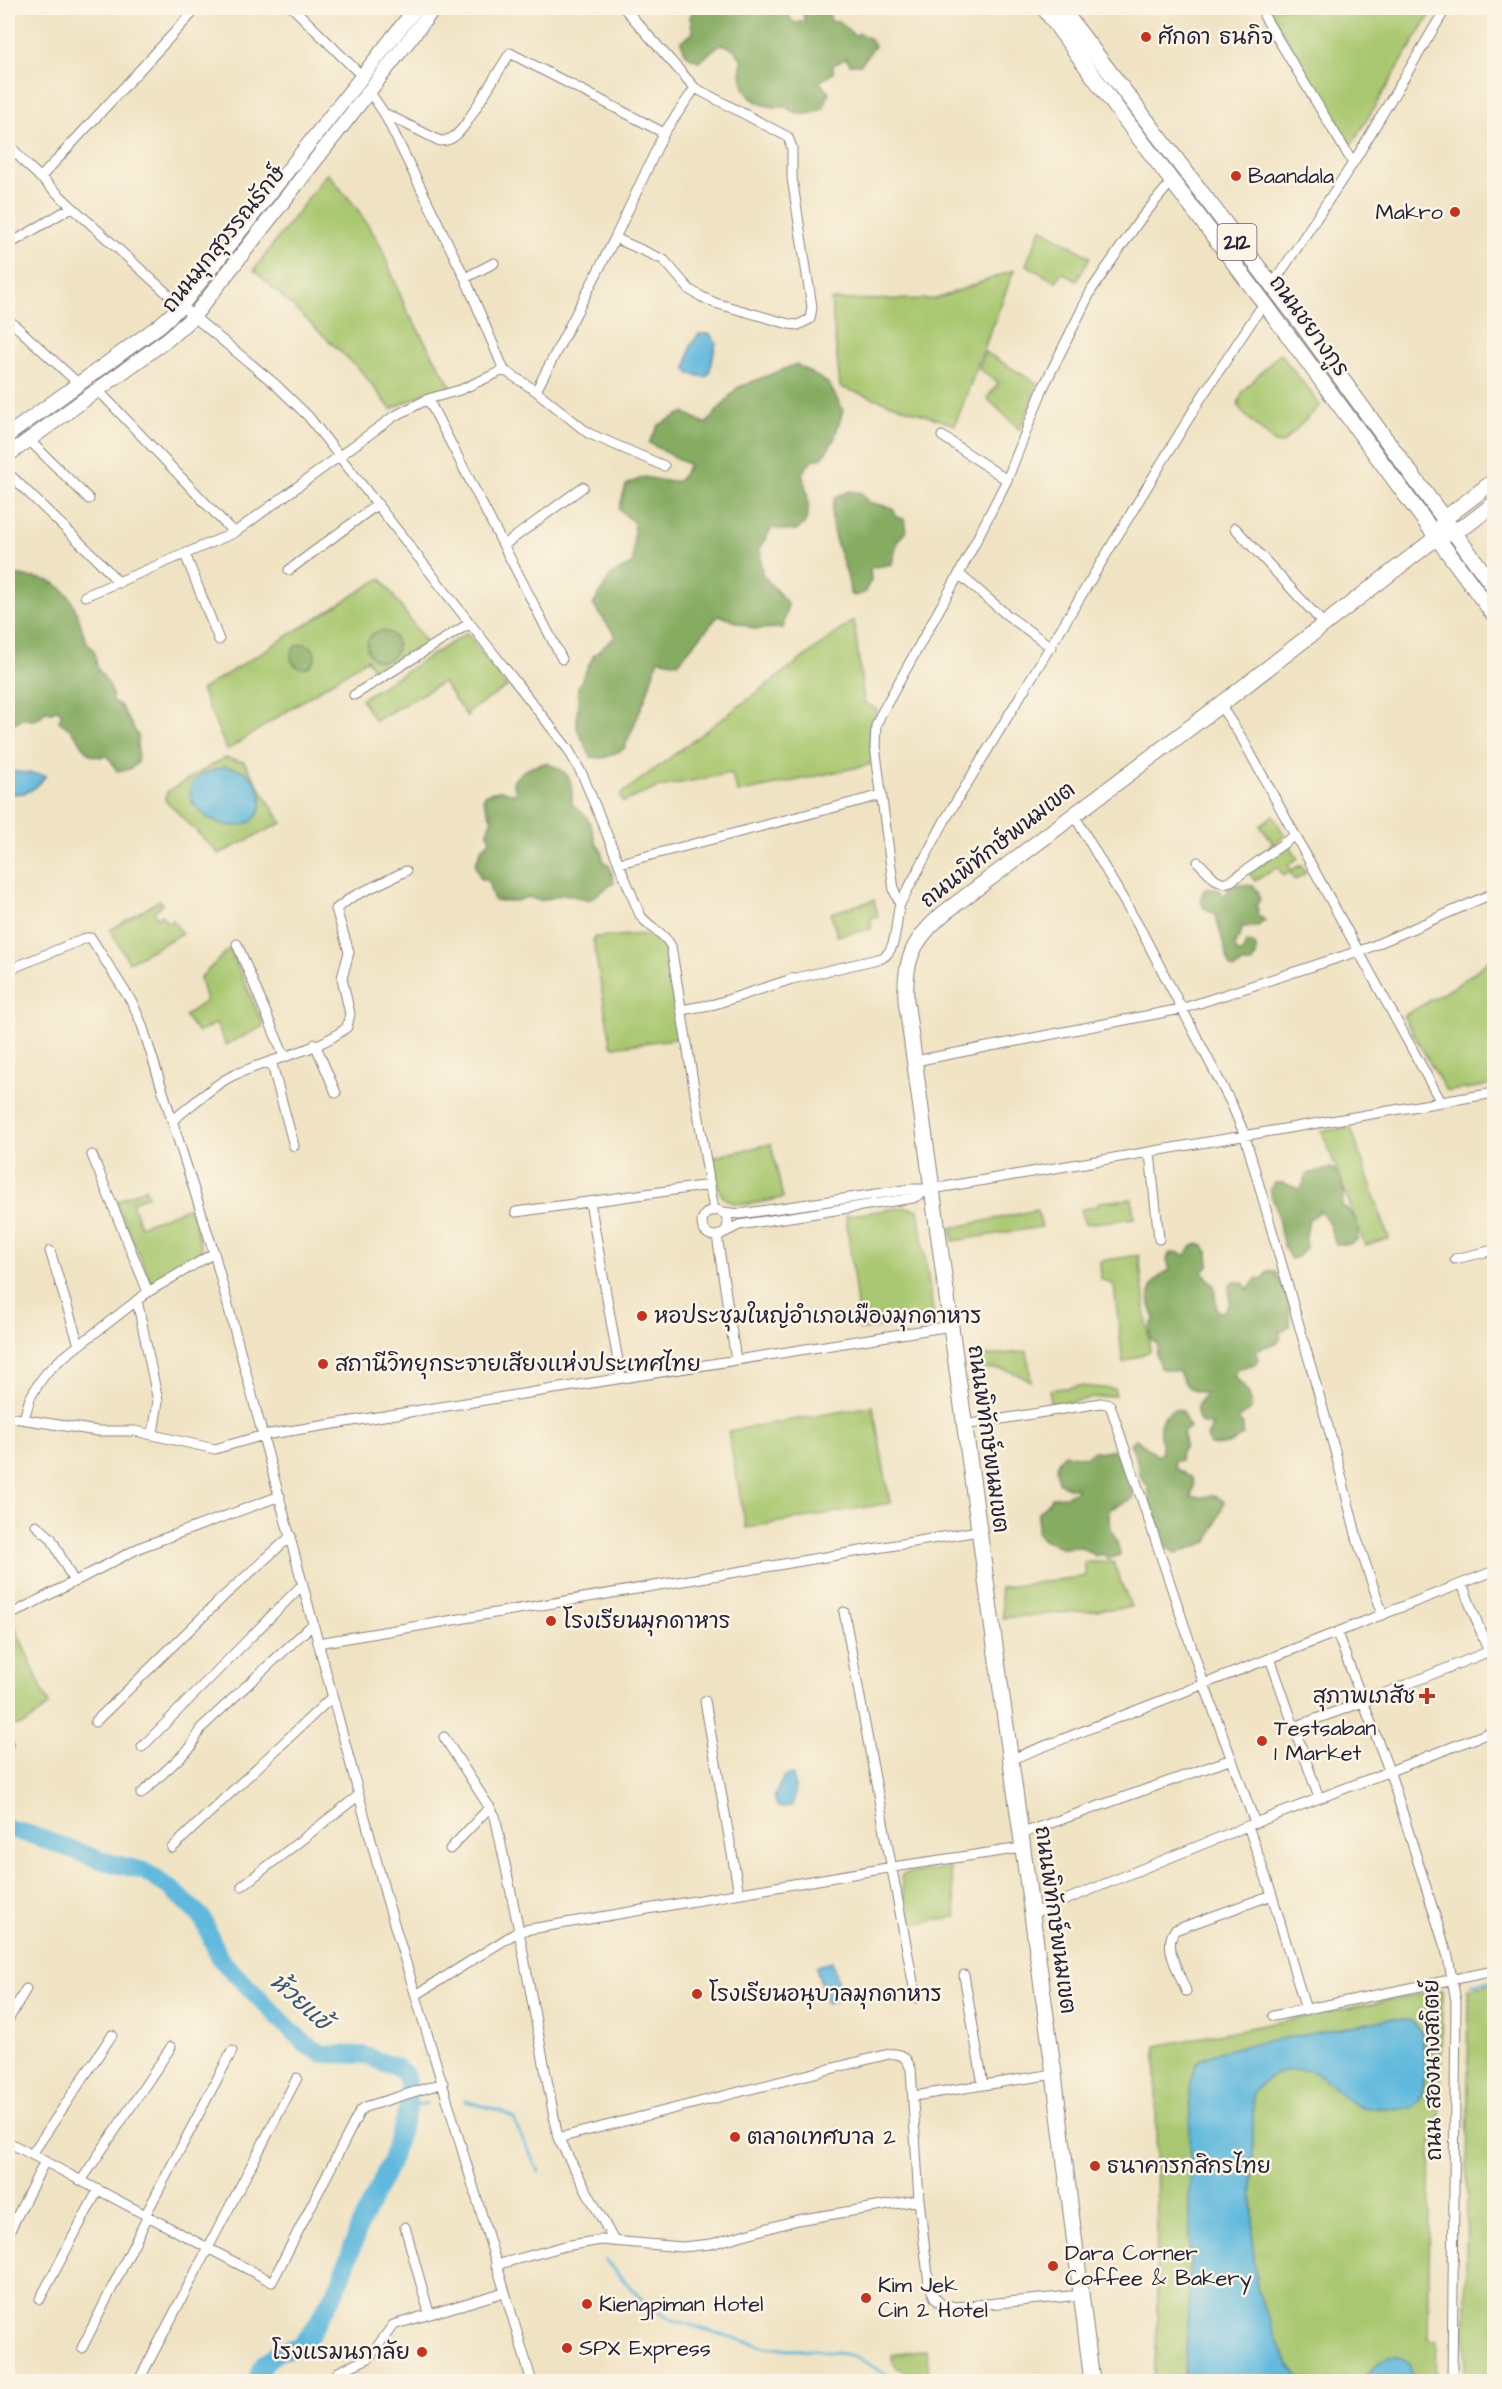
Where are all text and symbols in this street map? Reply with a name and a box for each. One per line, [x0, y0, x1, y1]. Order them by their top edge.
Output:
place label: ศักดา ธนกิจ [1158, 22, 1273, 53]
marker: ศักดา ธนกิจ [1139, 30, 1153, 44]
street label: ถนนมุกสุวรรณรักษ์ [155, 158, 294, 320]
place label: Baandala [1248, 161, 1334, 192]
marker: Baandala [1229, 169, 1243, 183]
place label: Makro [1376, 197, 1444, 228]
marker: Makro [1448, 205, 1462, 219]
road number: 212 [1218, 224, 1256, 260]
street label: ถนนชยางกูร [1262, 269, 1356, 383]
street label: ถนนพิทักษ์พนมเขต [914, 774, 1082, 916]
place label: หอประชุมใหญ่อำเภอเมืองมุกดาหาร [654, 1301, 981, 1332]
marker: หอประชุมใหญ่อำเภอเมืองมุกดาหาร [635, 1309, 649, 1323]
street label: ถนนพิทักษ์พนมเขต [959, 1343, 1017, 1535]
place label: สถานีวิทยุกระจายเสียงแห่งประเทศไทย [335, 1349, 701, 1380]
marker: สถานีวิทยุกระจายเสียงแห่งประเทศไทย [316, 1357, 330, 1371]
place label: โรงเรียนมุกดาหาร [563, 1606, 731, 1637]
marker: โรงเรียนมุกดาหาร [544, 1614, 558, 1628]
place label: สุภาพเภสัช [1313, 1681, 1415, 1712]
marker: สุภาพเภสัช [1420, 1689, 1434, 1703]
place label: Testsaban 1 Market [1274, 1713, 1376, 1769]
marker: Testsaban 1 Market [1255, 1734, 1269, 1748]
street label: ถนนพิทักษ์พนมเขต [1026, 1824, 1084, 2016]
water label: ห้วยแข้ [262, 1965, 341, 2041]
place label: โรงเรียนอนุบาลมุกดาหาร [709, 1979, 942, 2010]
street label: ถนน สองนางสถิตย์ [1416, 1979, 1450, 2161]
marker: โรงเรียนอนุบาลมุกดาหาร [690, 1987, 704, 2001]
place label: ตลาดเทศบาล 2 [747, 2122, 896, 2153]
marker: ตลาดเทศบาล 2 [728, 2130, 742, 2144]
place label: ธนาคารกสิกรไทย [1107, 2151, 1271, 2182]
marker: ธนาคารกสิกรไทย [1088, 2159, 1102, 2173]
place label: Dara Corner Coffee & Bakery [1065, 2238, 1252, 2295]
marker: Dara Corner Coffee & Bakery [1046, 2259, 1060, 2273]
place label: Kim Jek Cin 2 Hotel [878, 2270, 988, 2326]
place label: Kiengpiman Hotel [599, 2289, 764, 2321]
marker: Kim Jek Cin 2 Hotel [859, 2291, 873, 2305]
marker: Kiengpiman Hotel [580, 2297, 594, 2311]
place label: SPX Express [579, 2333, 711, 2364]
place label: โรงแรมนภาลัย [272, 2337, 410, 2368]
marker: SPX Express [560, 2341, 574, 2355]
marker: โรงแรมนภาลัย [415, 2345, 429, 2359]

